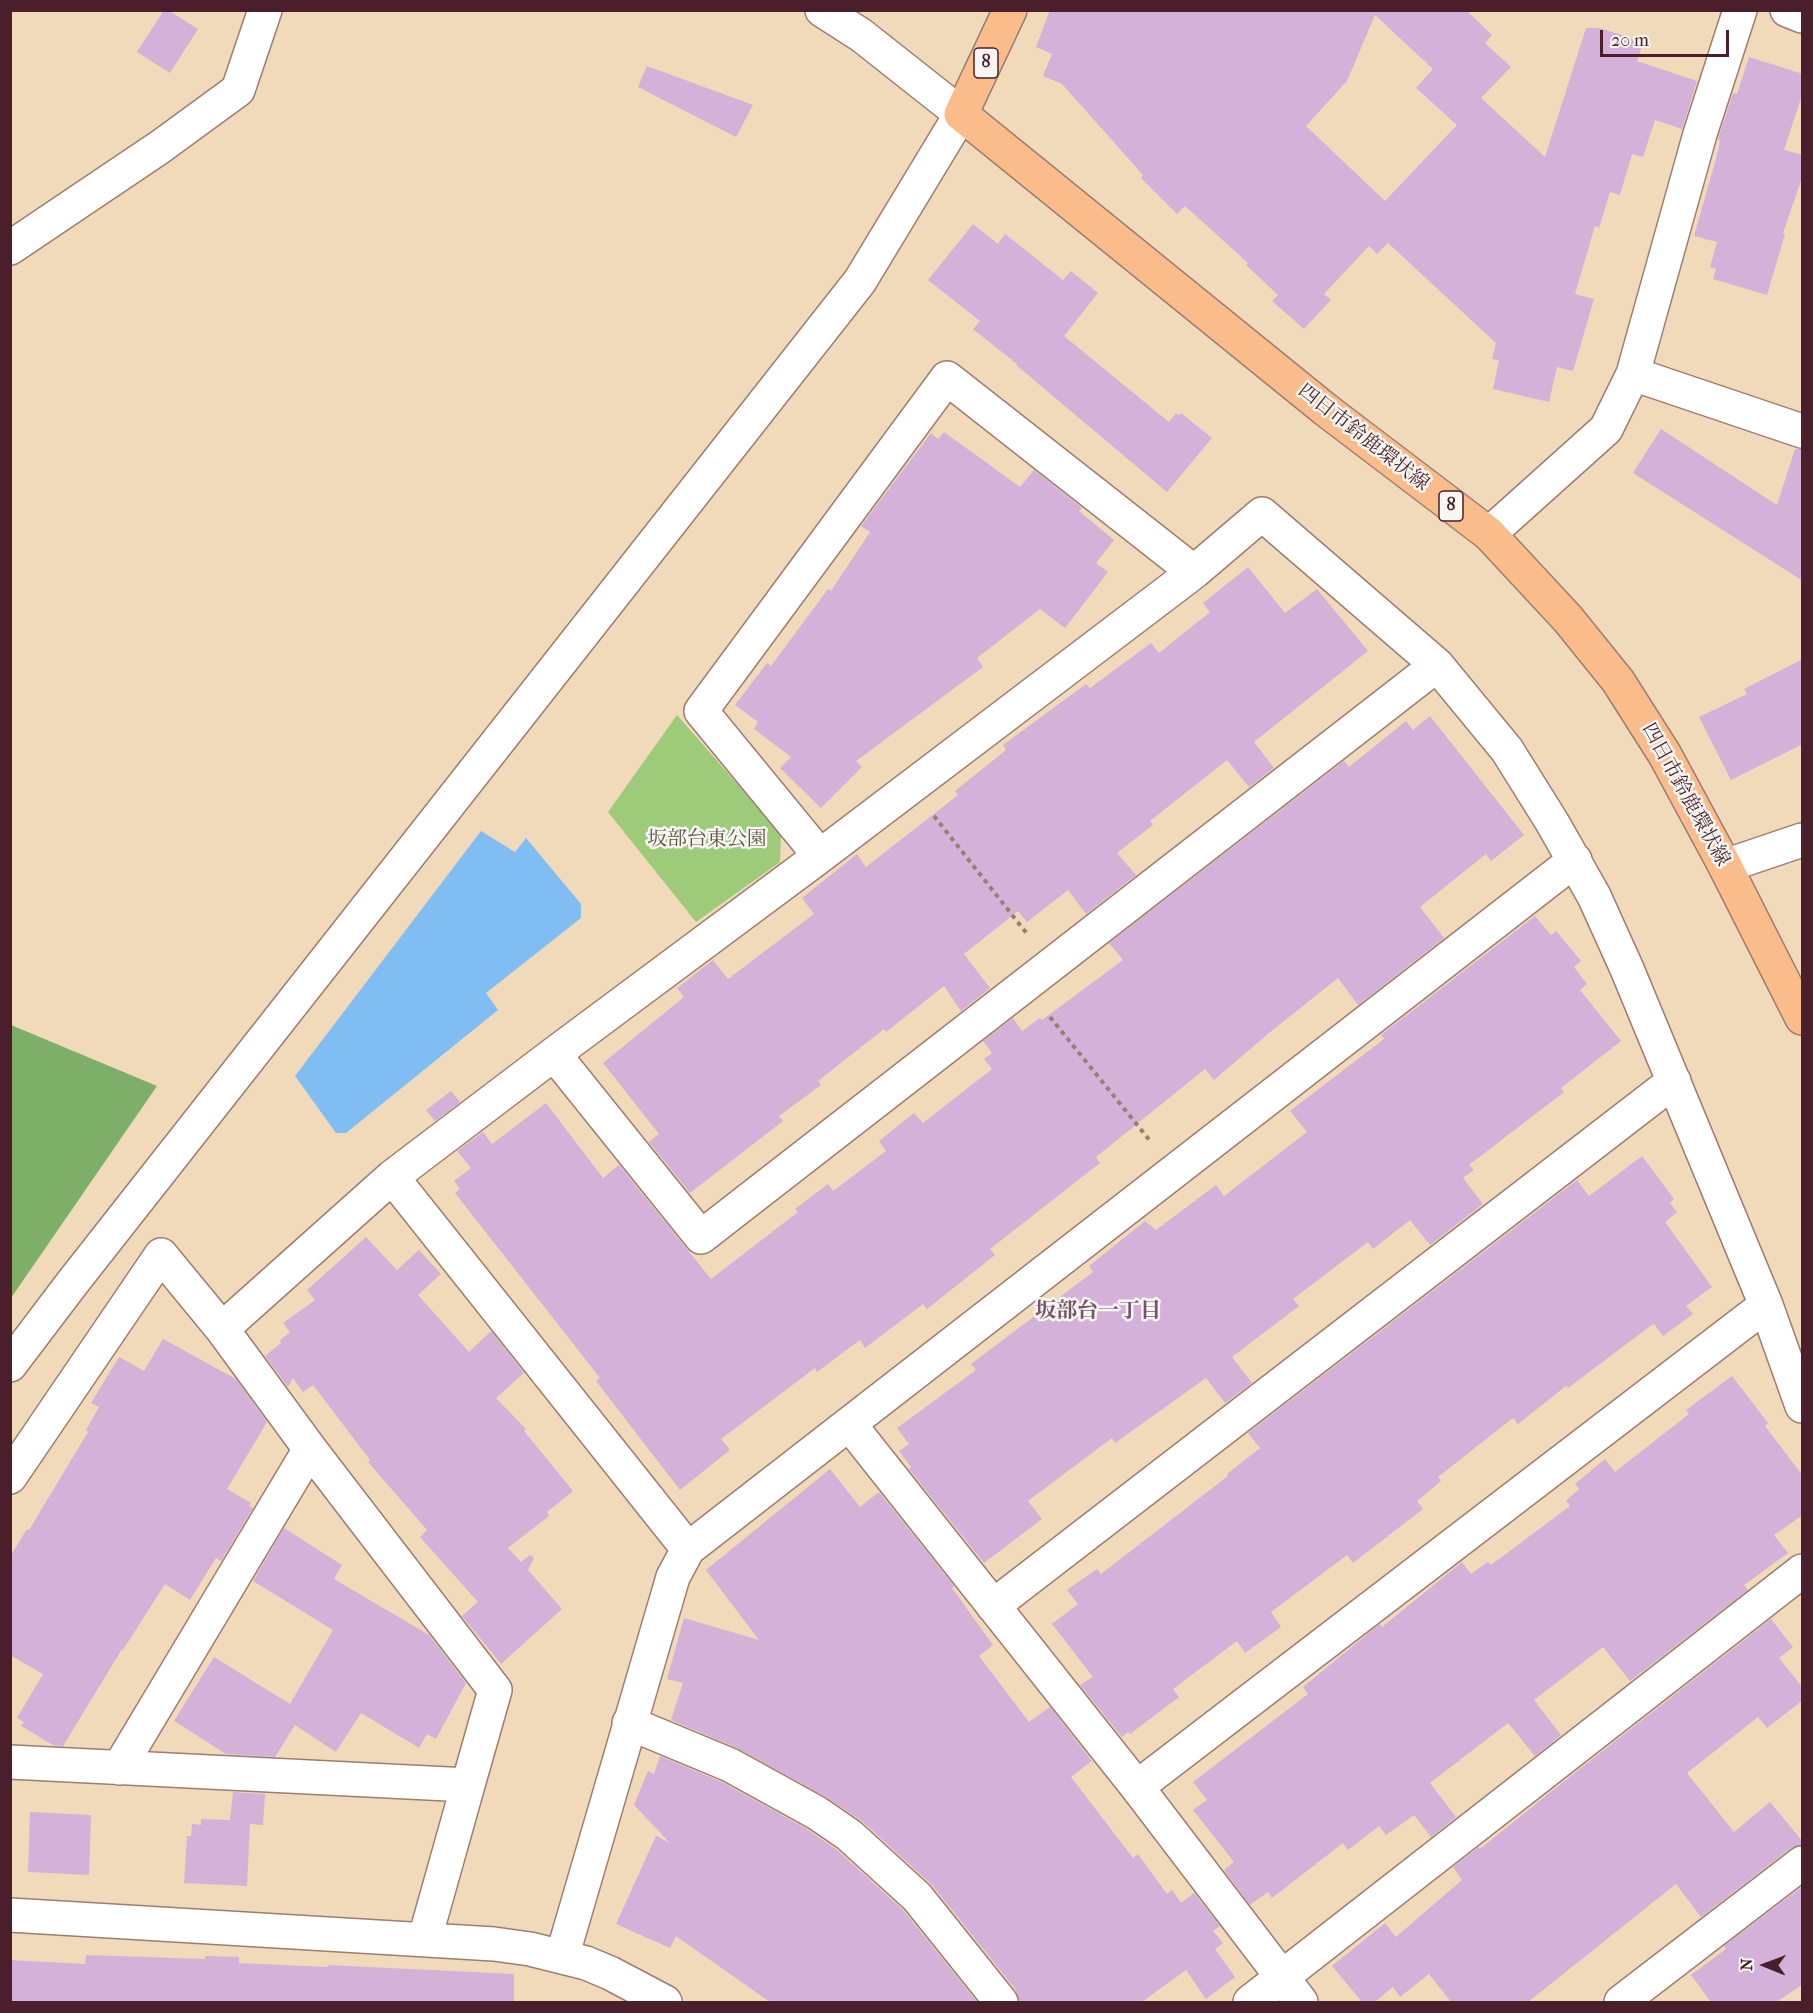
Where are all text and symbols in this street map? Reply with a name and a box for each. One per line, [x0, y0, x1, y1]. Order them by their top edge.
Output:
scale bar [1603, 18, 1732, 56]
text: 20 m [1611, 30, 1649, 51]
road number: 8 [974, 48, 998, 78]
street label: 四日市鈴鹿環状線 [1293, 379, 1433, 497]
road number: 8 [1439, 491, 1463, 521]
street label: 四日市鈴鹿環状線 [1636, 719, 1734, 871]
park label: 坂部台東公園 [647, 828, 767, 852]
district label: 坂部台一丁目 [1035, 1299, 1161, 1325]
north arrow [1735, 1935, 1795, 1995]
text: N [1737, 1958, 1756, 1971]

